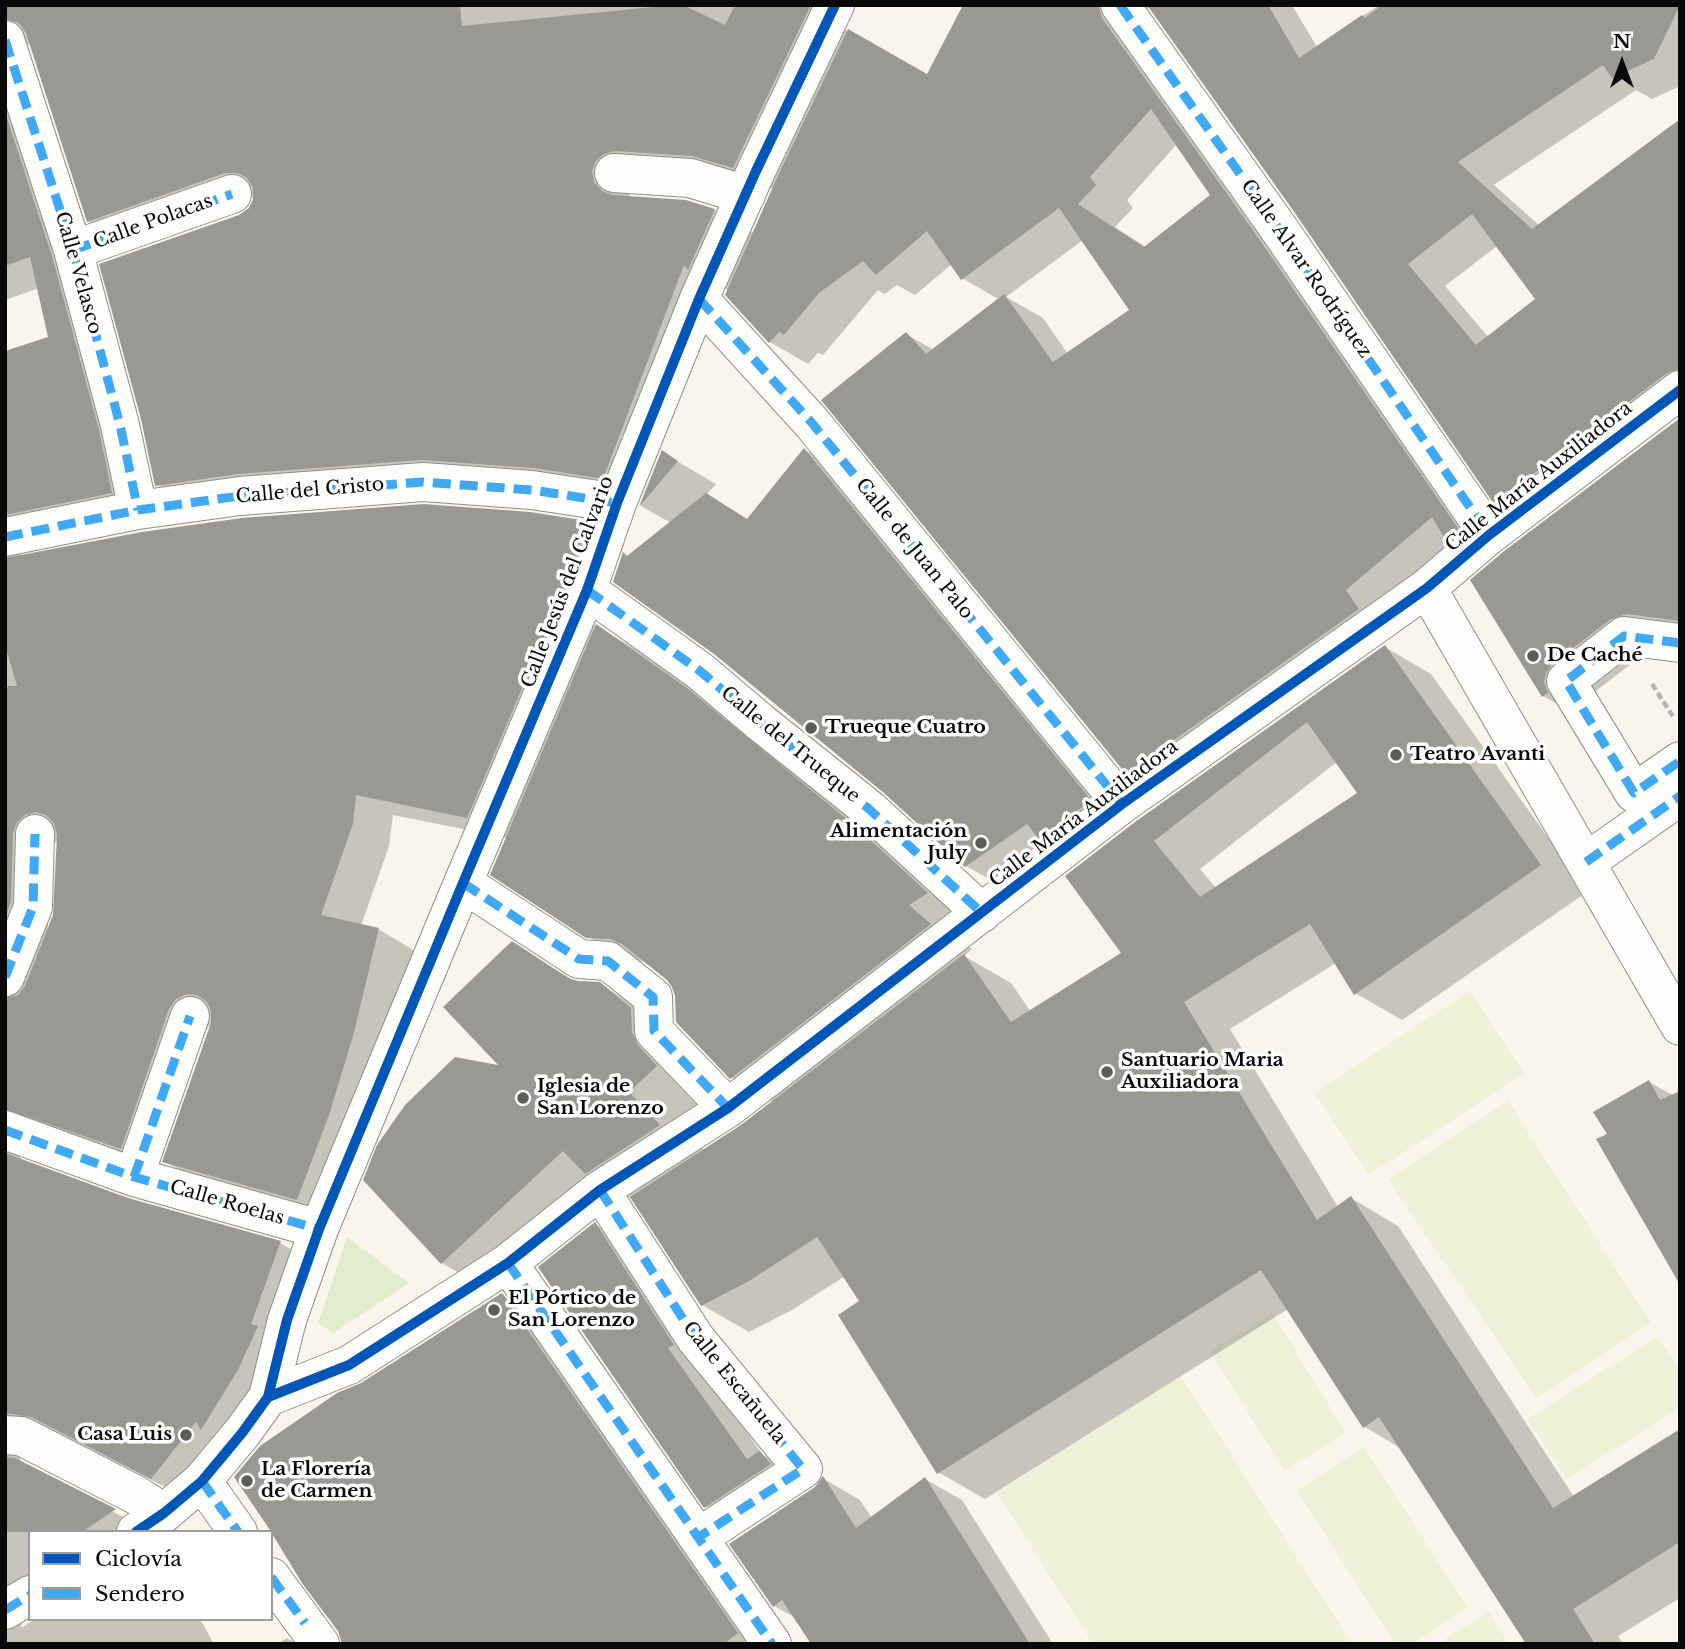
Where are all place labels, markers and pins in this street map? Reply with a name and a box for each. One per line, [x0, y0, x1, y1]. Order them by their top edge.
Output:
place label: De Caché [1547, 645, 1643, 667]
marker: De Caché [1525, 648, 1541, 664]
place label: Trueque Cuatro [825, 717, 986, 739]
marker: Trueque Cuatro [803, 720, 819, 736]
place label: Teatro Avanti [1410, 744, 1545, 766]
marker: Teatro Avanti [1388, 747, 1404, 763]
place label: Alimentación July [830, 821, 967, 865]
marker: Alimentación July [973, 835, 989, 851]
place label: Santuario Maria Auxiliadora [1121, 1050, 1284, 1094]
marker: Santuario Maria Auxiliadora [1099, 1064, 1115, 1080]
place label: Iglesia de San Lorenzo [537, 1076, 664, 1120]
marker: Iglesia de San Lorenzo [515, 1090, 531, 1106]
place label: El Pórtico de San Lorenzo [508, 1288, 636, 1332]
marker: El Pórtico de San Lorenzo [486, 1302, 502, 1318]
place label: Casa Luis [77, 1424, 172, 1446]
marker: Casa Luis [178, 1427, 194, 1443]
place label: La Florería de Carmen [261, 1459, 372, 1503]
marker: La Florería de Carmen [239, 1473, 255, 1489]

